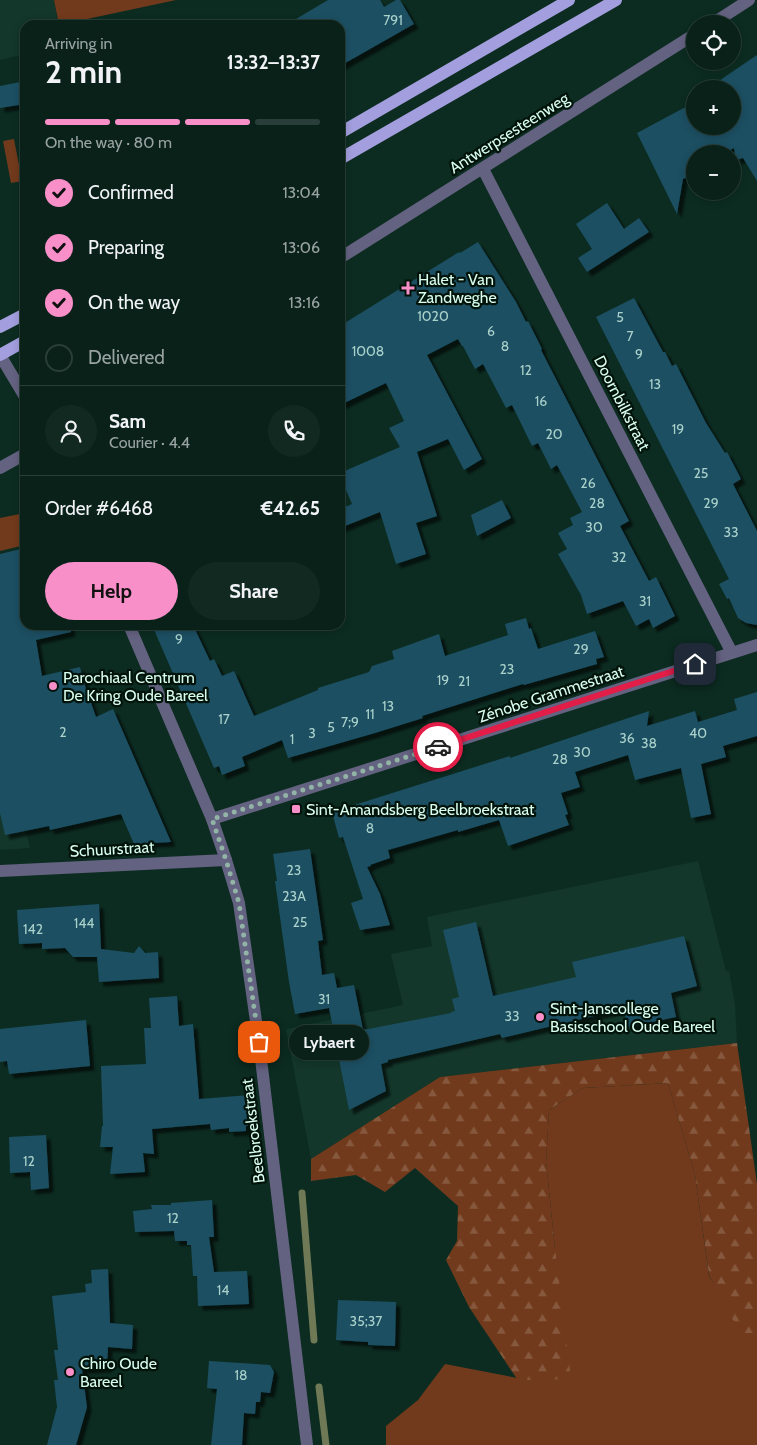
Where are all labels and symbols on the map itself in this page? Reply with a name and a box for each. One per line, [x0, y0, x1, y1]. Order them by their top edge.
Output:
house number: 791 [383, 11, 403, 29]
street label: Antwerpsesteenweg [446, 88, 573, 177]
place label: Halet - Van Zandweghe [418, 270, 497, 307]
marker: Halet - Van Zandweghe [402, 282, 414, 294]
house number: 1020 [417, 307, 449, 325]
house number: 5 [616, 308, 624, 326]
house number: 6 [487, 322, 495, 340]
house number: 7 [626, 327, 634, 345]
house number: 8 [501, 337, 509, 355]
house number: 1008 [352, 342, 384, 360]
house number: 9 [635, 345, 643, 363]
street label: Doornbilkstraat [590, 352, 654, 454]
house number: 12 [520, 361, 532, 379]
house number: 13 [649, 375, 661, 393]
house number: 16 [535, 392, 547, 410]
house number: 19 [672, 420, 684, 438]
house number: 20 [545, 425, 563, 443]
house number: 25 [694, 464, 708, 482]
house number: 26 [580, 474, 596, 492]
house number: 28 [589, 494, 605, 512]
house number: 29 [703, 494, 719, 512]
house number: 30 [585, 518, 603, 536]
house number: 33 [723, 523, 739, 541]
house number: 32 [612, 548, 626, 566]
house number: 31 [639, 592, 651, 610]
house number: 9 [175, 630, 183, 648]
house number: 29 [573, 640, 589, 658]
pin [674, 643, 716, 685]
house number: 23 [500, 660, 514, 678]
street label: Zénobe Grammestraat [476, 661, 627, 727]
place label: Parochiaal Centrum De Kring Oude Bareel [63, 668, 208, 705]
house number: 19 [437, 671, 449, 689]
house number: 21 [458, 672, 470, 690]
marker: Parochiaal Centrum De Kring Oude Bareel [47, 680, 59, 692]
house number: 13 [382, 697, 394, 715]
house number: 11 [365, 705, 375, 723]
house number: 17 [218, 710, 230, 728]
house number: 7;9 [341, 713, 359, 731]
house number: 5 [327, 718, 335, 736]
courier [413, 722, 463, 772]
house number: 2 [59, 723, 67, 741]
house number: 3 [308, 724, 316, 742]
house number: 40 [689, 724, 707, 742]
house number: 36 [619, 729, 635, 747]
house number: 1 [290, 730, 294, 748]
house number: 38 [641, 734, 657, 752]
house number: 30 [573, 743, 591, 761]
house number: 28 [552, 750, 568, 768]
place label: Sint-Amandsberg Beelbroekstraat [306, 800, 535, 819]
marker: Sint-Amandsberg Beelbroekstraat [290, 803, 302, 815]
house number: 8 [366, 819, 374, 837]
street label: Schuurstraat [69, 837, 155, 861]
house number: 23 [287, 861, 301, 879]
house number: 23A [282, 887, 306, 905]
house number: 25 [293, 913, 307, 931]
house number: 144 [74, 914, 94, 932]
house number: 142 [23, 920, 43, 938]
house number: 31 [318, 990, 330, 1008]
place label: Sint-Janscollege Basisschool Oude Bareel [550, 999, 715, 1036]
house number: 33 [504, 1007, 520, 1025]
marker: Sint-Janscollege Basisschool Oude Bareel [534, 1011, 546, 1023]
pin [238, 1021, 280, 1063]
callout: Lybaert [289, 1024, 369, 1060]
street label: Beelbroekstraat [237, 1077, 269, 1184]
house number: 12 [23, 1152, 35, 1170]
house number: 12 [167, 1209, 179, 1227]
house number: 14 [217, 1281, 229, 1299]
house number: 35;37 [350, 1312, 382, 1330]
place label: Chiro Oude Bareel [80, 1354, 157, 1391]
marker: Chiro Oude Bareel [64, 1366, 76, 1378]
house number: 18 [234, 1366, 248, 1384]

